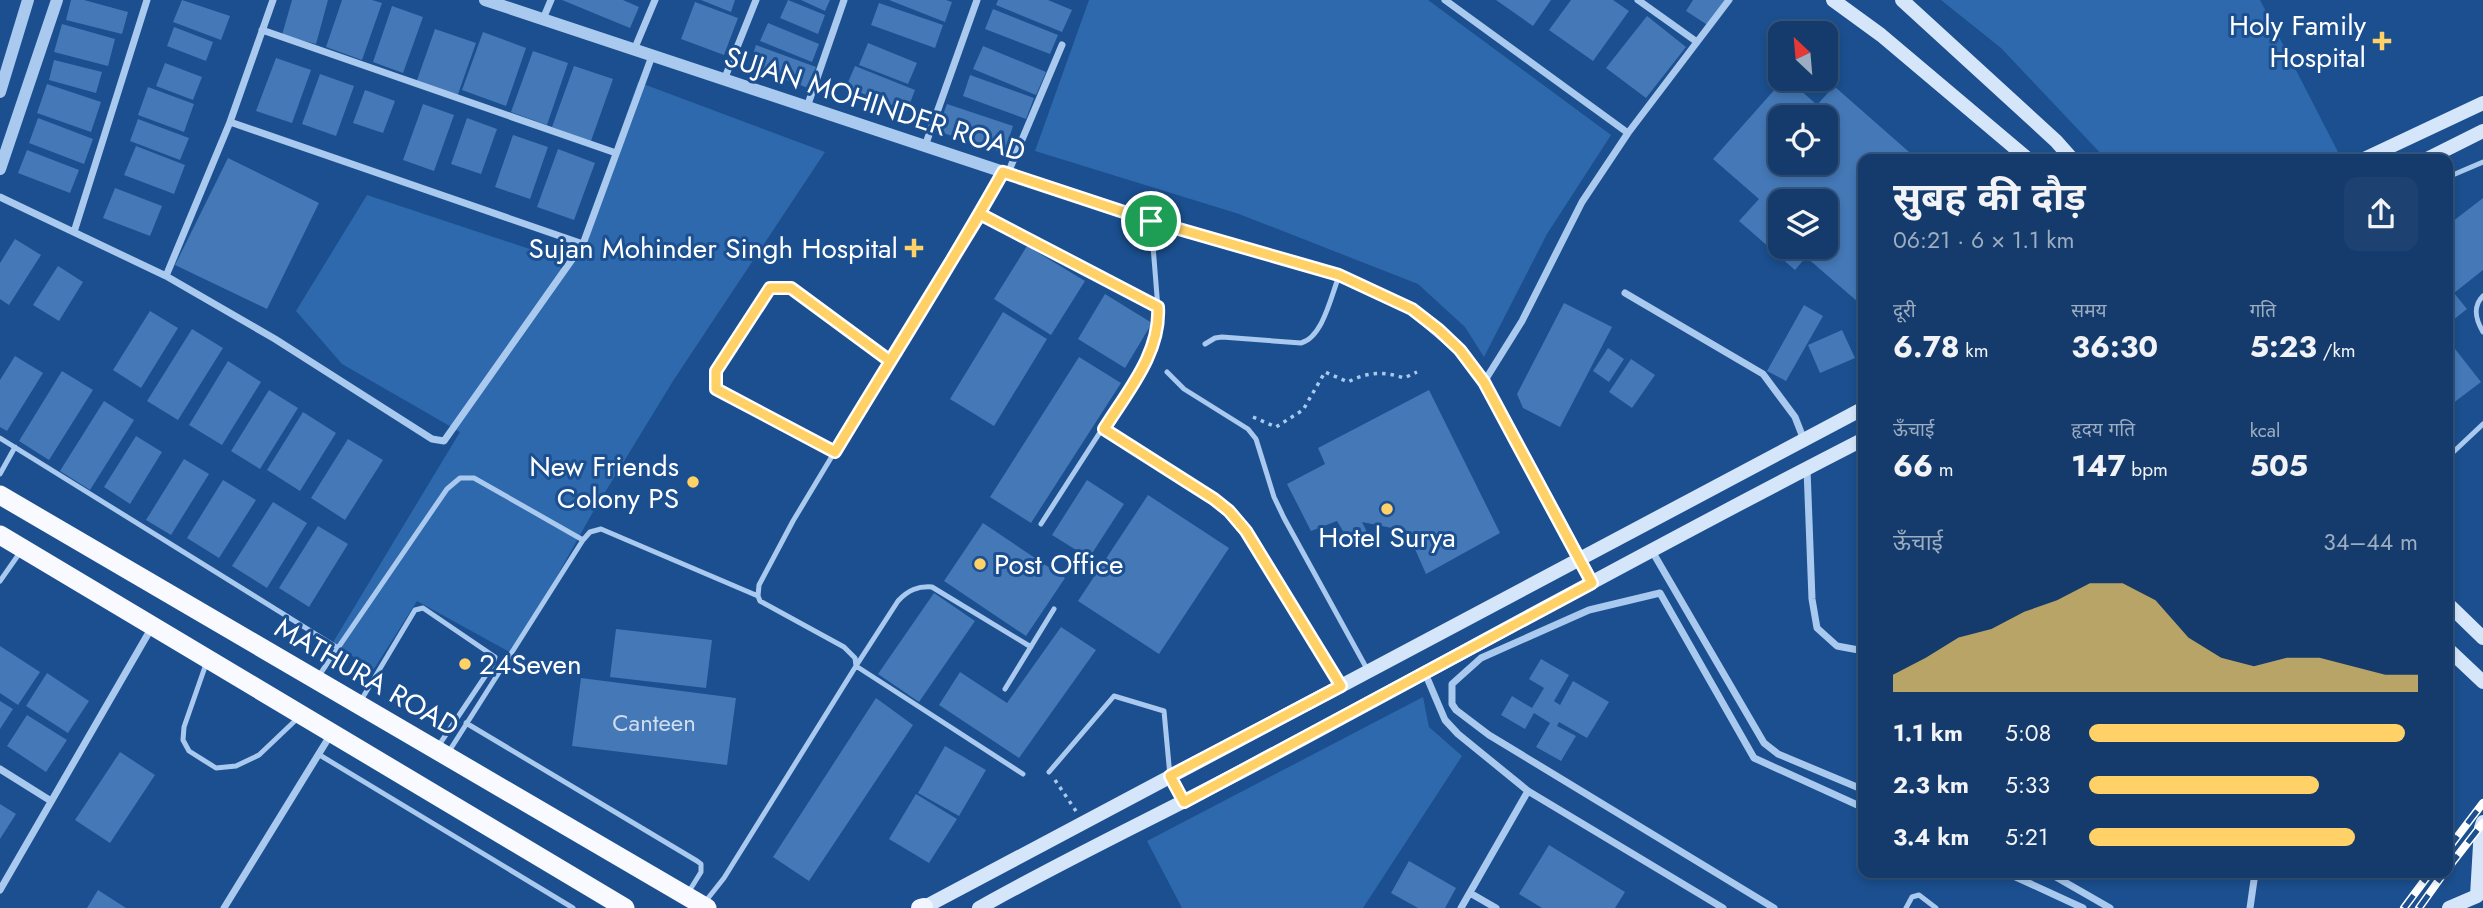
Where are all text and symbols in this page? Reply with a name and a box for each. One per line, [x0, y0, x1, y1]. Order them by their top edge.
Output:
place label: Holy Family Hospital [2229, 5, 2367, 78]
north arrow [1768, 21, 1838, 91]
map controls [1768, 21, 1838, 259]
marker: Holy Family Hospital [2372, 31, 2392, 51]
street label: SUJAN MOHINDER ROAD [719, 36, 1031, 172]
button: locate [1768, 105, 1838, 175]
text: सुबह की दौड़ [1893, 169, 2086, 224]
button: share [2344, 177, 2418, 251]
button: layers [1768, 189, 1838, 259]
pin [1121, 191, 1181, 251]
icon: arrive [1132, 202, 1170, 240]
text: 06:21 · 6 × 1.1 km [1893, 223, 2074, 257]
place label: Sujan Mohinder Singh Hospital [529, 228, 898, 269]
marker: Sujan Mohinder Singh Hospital [904, 238, 924, 258]
text: दूरी [1893, 297, 1916, 324]
text: समय [2071, 297, 2107, 324]
text: गति [2250, 297, 2276, 324]
text: 6.78 [1893, 325, 1960, 368]
text: 36:30 [2071, 325, 2158, 368]
text: 5:23 [2250, 325, 2317, 368]
text: km [1960, 337, 1989, 364]
text: /km [2317, 337, 2356, 364]
text: ऊँचाई [1893, 416, 1934, 443]
text: हृदय गति [2071, 416, 2135, 443]
text: kcal [2250, 417, 2280, 444]
text: 66 [1893, 444, 1933, 487]
text: 147 [2071, 444, 2126, 487]
text: 505 [2250, 444, 2308, 487]
place label: New Friends Colony PS [529, 446, 679, 519]
text: m [1933, 456, 1954, 483]
text: bpm [2126, 456, 2168, 483]
marker: New Friends Colony PS [685, 474, 701, 490]
marker: Hotel Surya [1379, 501, 1395, 517]
place label: Hotel Surya [1318, 517, 1456, 558]
text: ऊँचाई [1893, 525, 1943, 559]
text: 34–44 m [2323, 525, 2418, 559]
place label: Post Office [994, 544, 1123, 585]
marker: Post Office [972, 556, 988, 572]
street label: MATHURA ROAD [267, 608, 467, 746]
place label: 24Seven [479, 644, 582, 685]
marker: 24Seven [457, 656, 473, 672]
house number: Canteen [612, 705, 696, 740]
text: 1.1 km [1893, 716, 1963, 750]
text: 5:08 [2005, 716, 2051, 750]
text: 2.3 km [1893, 768, 1969, 802]
text: 5:33 [2005, 768, 2050, 802]
text: 3.4 km [1893, 820, 1969, 854]
text: 5:21 [2005, 820, 2048, 854]

